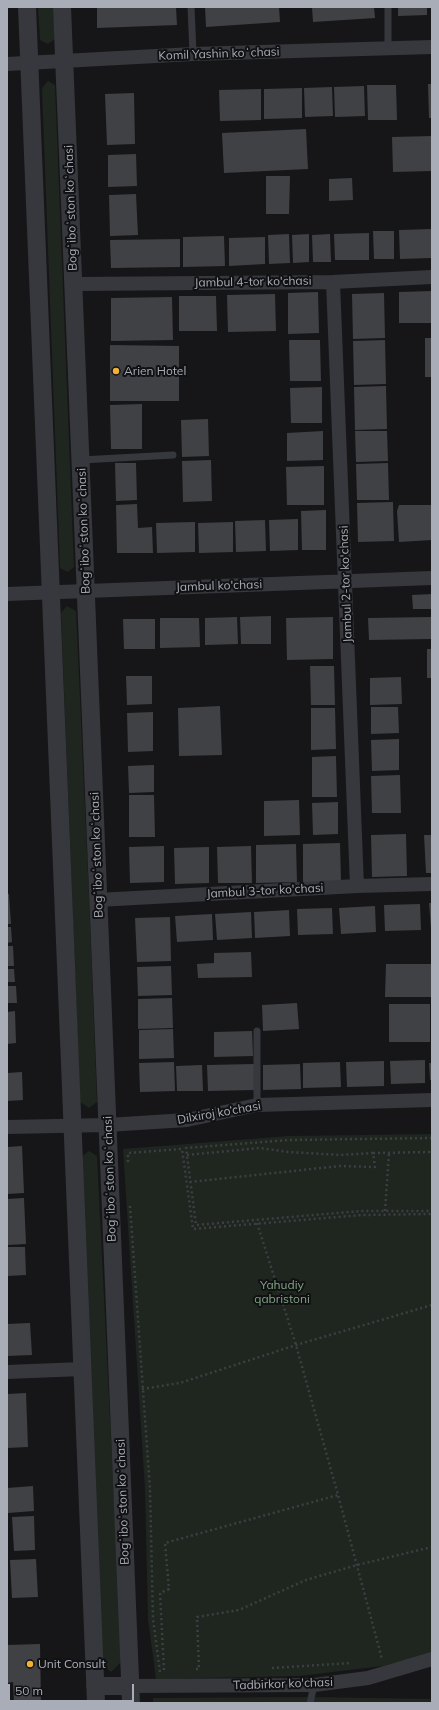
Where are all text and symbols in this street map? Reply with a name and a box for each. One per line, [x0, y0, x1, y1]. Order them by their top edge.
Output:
street label: Komil Yashin koʻchasi [158, 45, 280, 63]
street label: Bogʻiboʻston koʻchasi [62, 145, 80, 271]
street label: Jambul 4-tor ko'chasi [194, 274, 312, 290]
place label: Arien Hotel [124, 364, 186, 378]
marker: Arien Hotel [111, 366, 121, 376]
street label: Bogʻiboʻston koʻchasi [75, 468, 93, 594]
street label: Jambul 2-tor ko'chasi [337, 525, 355, 643]
street label: Jambul ko'chasi [176, 577, 262, 595]
street label: Bogʻiboʻston koʻchasi [88, 792, 106, 918]
street label: Jambul 3-tor ko'chasi [206, 881, 324, 901]
street label: Dilxiroj ko‘chasi [176, 1099, 262, 1127]
street label: Bogʻiboʻston koʻchasi [101, 1116, 119, 1242]
park label: Yahudiy qabristoni [254, 1278, 310, 1306]
street label: Bogʻiboʻston koʻchasi [114, 1439, 132, 1565]
place label: Unit Consult [38, 1657, 106, 1671]
marker: Unit Consult [25, 1659, 35, 1669]
street label: Tadbirkor ko'chasi [233, 1675, 333, 1693]
scale bar [10, 1676, 136, 1702]
text: 50 m [15, 1683, 43, 1698]

